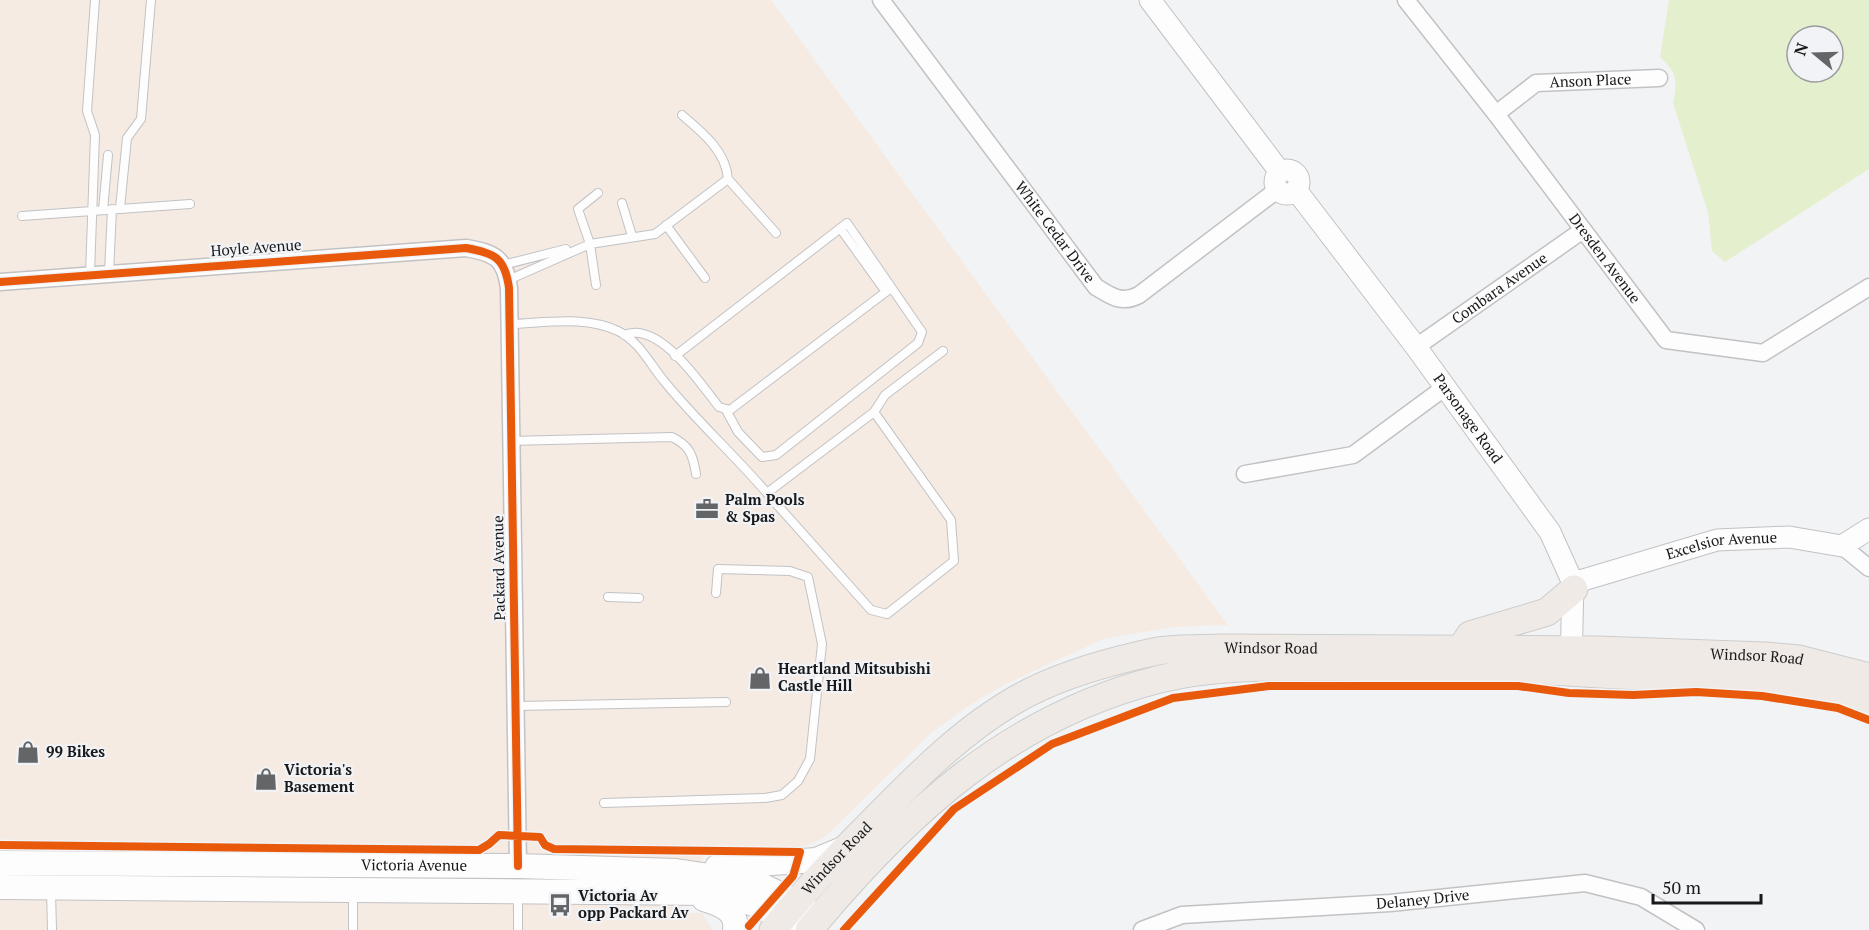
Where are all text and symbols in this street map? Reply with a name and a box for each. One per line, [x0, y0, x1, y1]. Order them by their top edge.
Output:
north arrow [1785, 24, 1845, 84]
text: N [1788, 40, 1813, 58]
street label: Anson Place [1549, 68, 1632, 91]
street label: White Cedar Drive [1011, 177, 1100, 286]
street label: Dresden Avenue [1565, 209, 1646, 307]
street label: Hoyle Avenue [210, 234, 302, 260]
street label: Combara Avenue [1447, 247, 1551, 328]
street label: Parsonage Road [1429, 369, 1508, 467]
place label: Palm Pools & Spas [725, 489, 805, 526]
office icon: Palm Pools & Spas [694, 496, 720, 522]
street label: Packard Avenue [487, 515, 509, 621]
street label: Excelsior Avenue [1663, 527, 1777, 564]
street label: Windsor Road [1224, 637, 1318, 658]
street label: Windsor Road [1710, 643, 1806, 669]
place label: Heartland Mitsubishi Castle Hill [778, 658, 931, 695]
shop icon: Heartland Mitsubishi Castle Hill [747, 665, 773, 691]
shop icon: 99 Bikes [15, 739, 41, 765]
place label: 99 Bikes [46, 741, 105, 761]
place label: Victoria's Basement [284, 759, 355, 796]
shop icon: Victoria's Basement [253, 766, 279, 792]
street label: Windsor Road [797, 817, 876, 898]
street label: Victoria Avenue [361, 854, 467, 875]
scale bar [1653, 867, 1761, 905]
text: 50 m [1662, 875, 1702, 899]
street label: Delaney Drive [1376, 884, 1470, 913]
place label: Victoria Av opp Packard Av [578, 885, 690, 922]
bus stop icon: Victoria Av opp Packard Av [547, 892, 573, 918]

